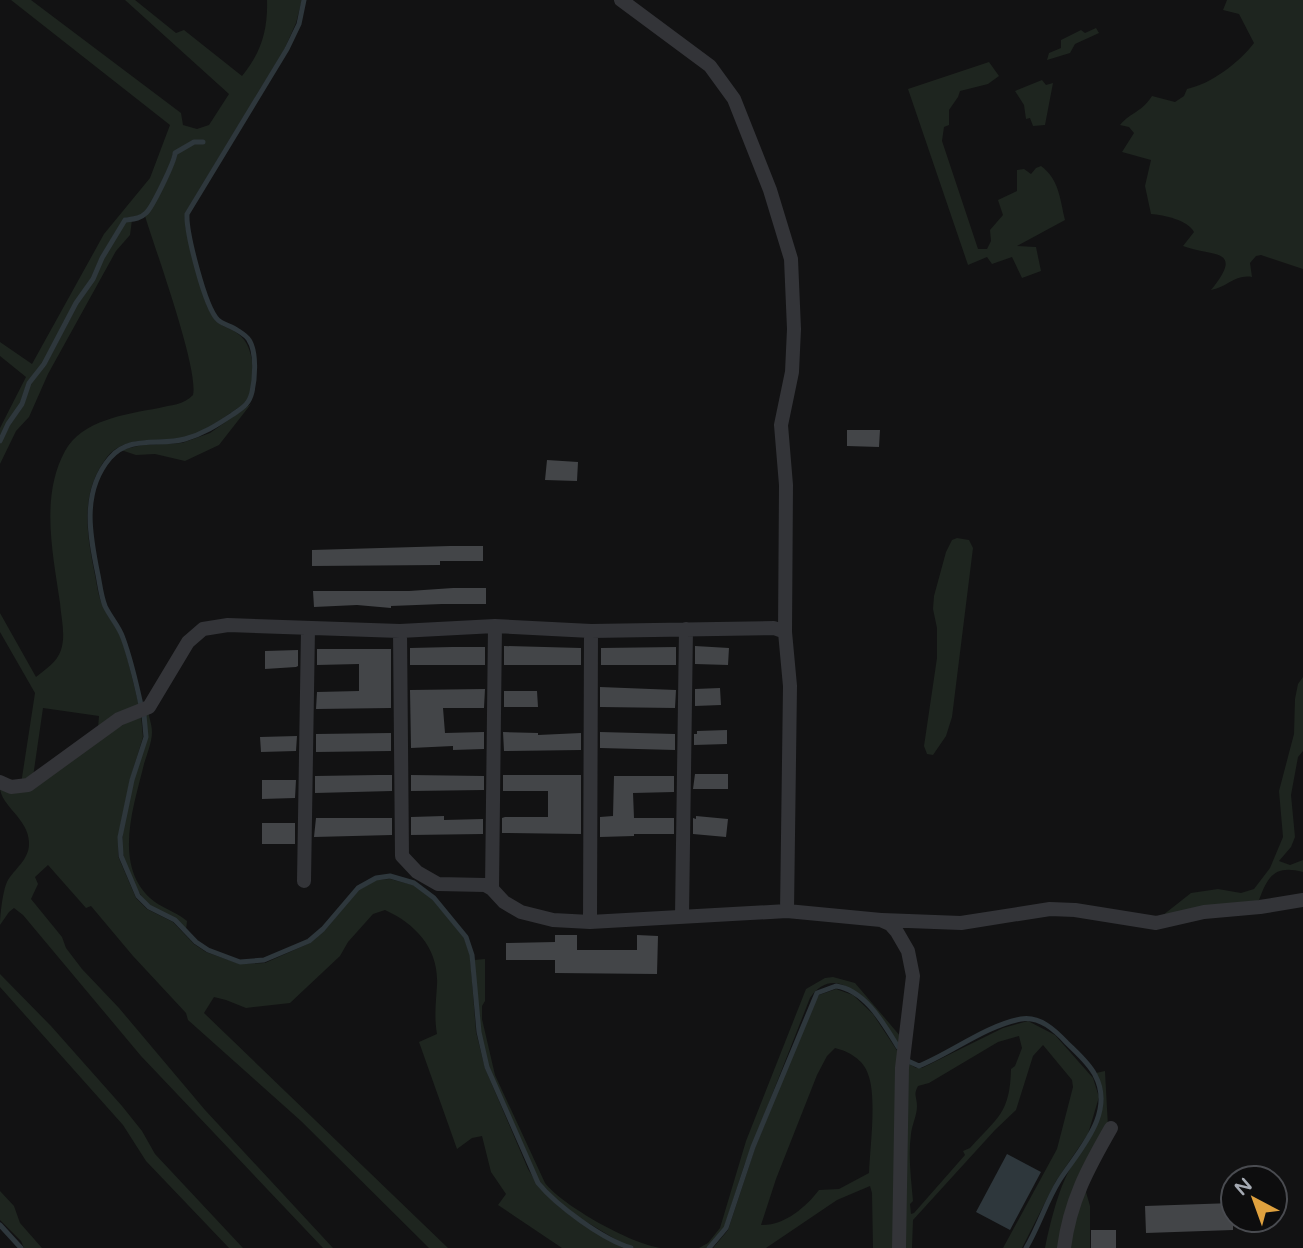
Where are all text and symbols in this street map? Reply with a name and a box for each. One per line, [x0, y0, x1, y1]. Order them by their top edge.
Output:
north arrow [1219, 1164, 1289, 1234]
text: N [1231, 1174, 1256, 1200]

